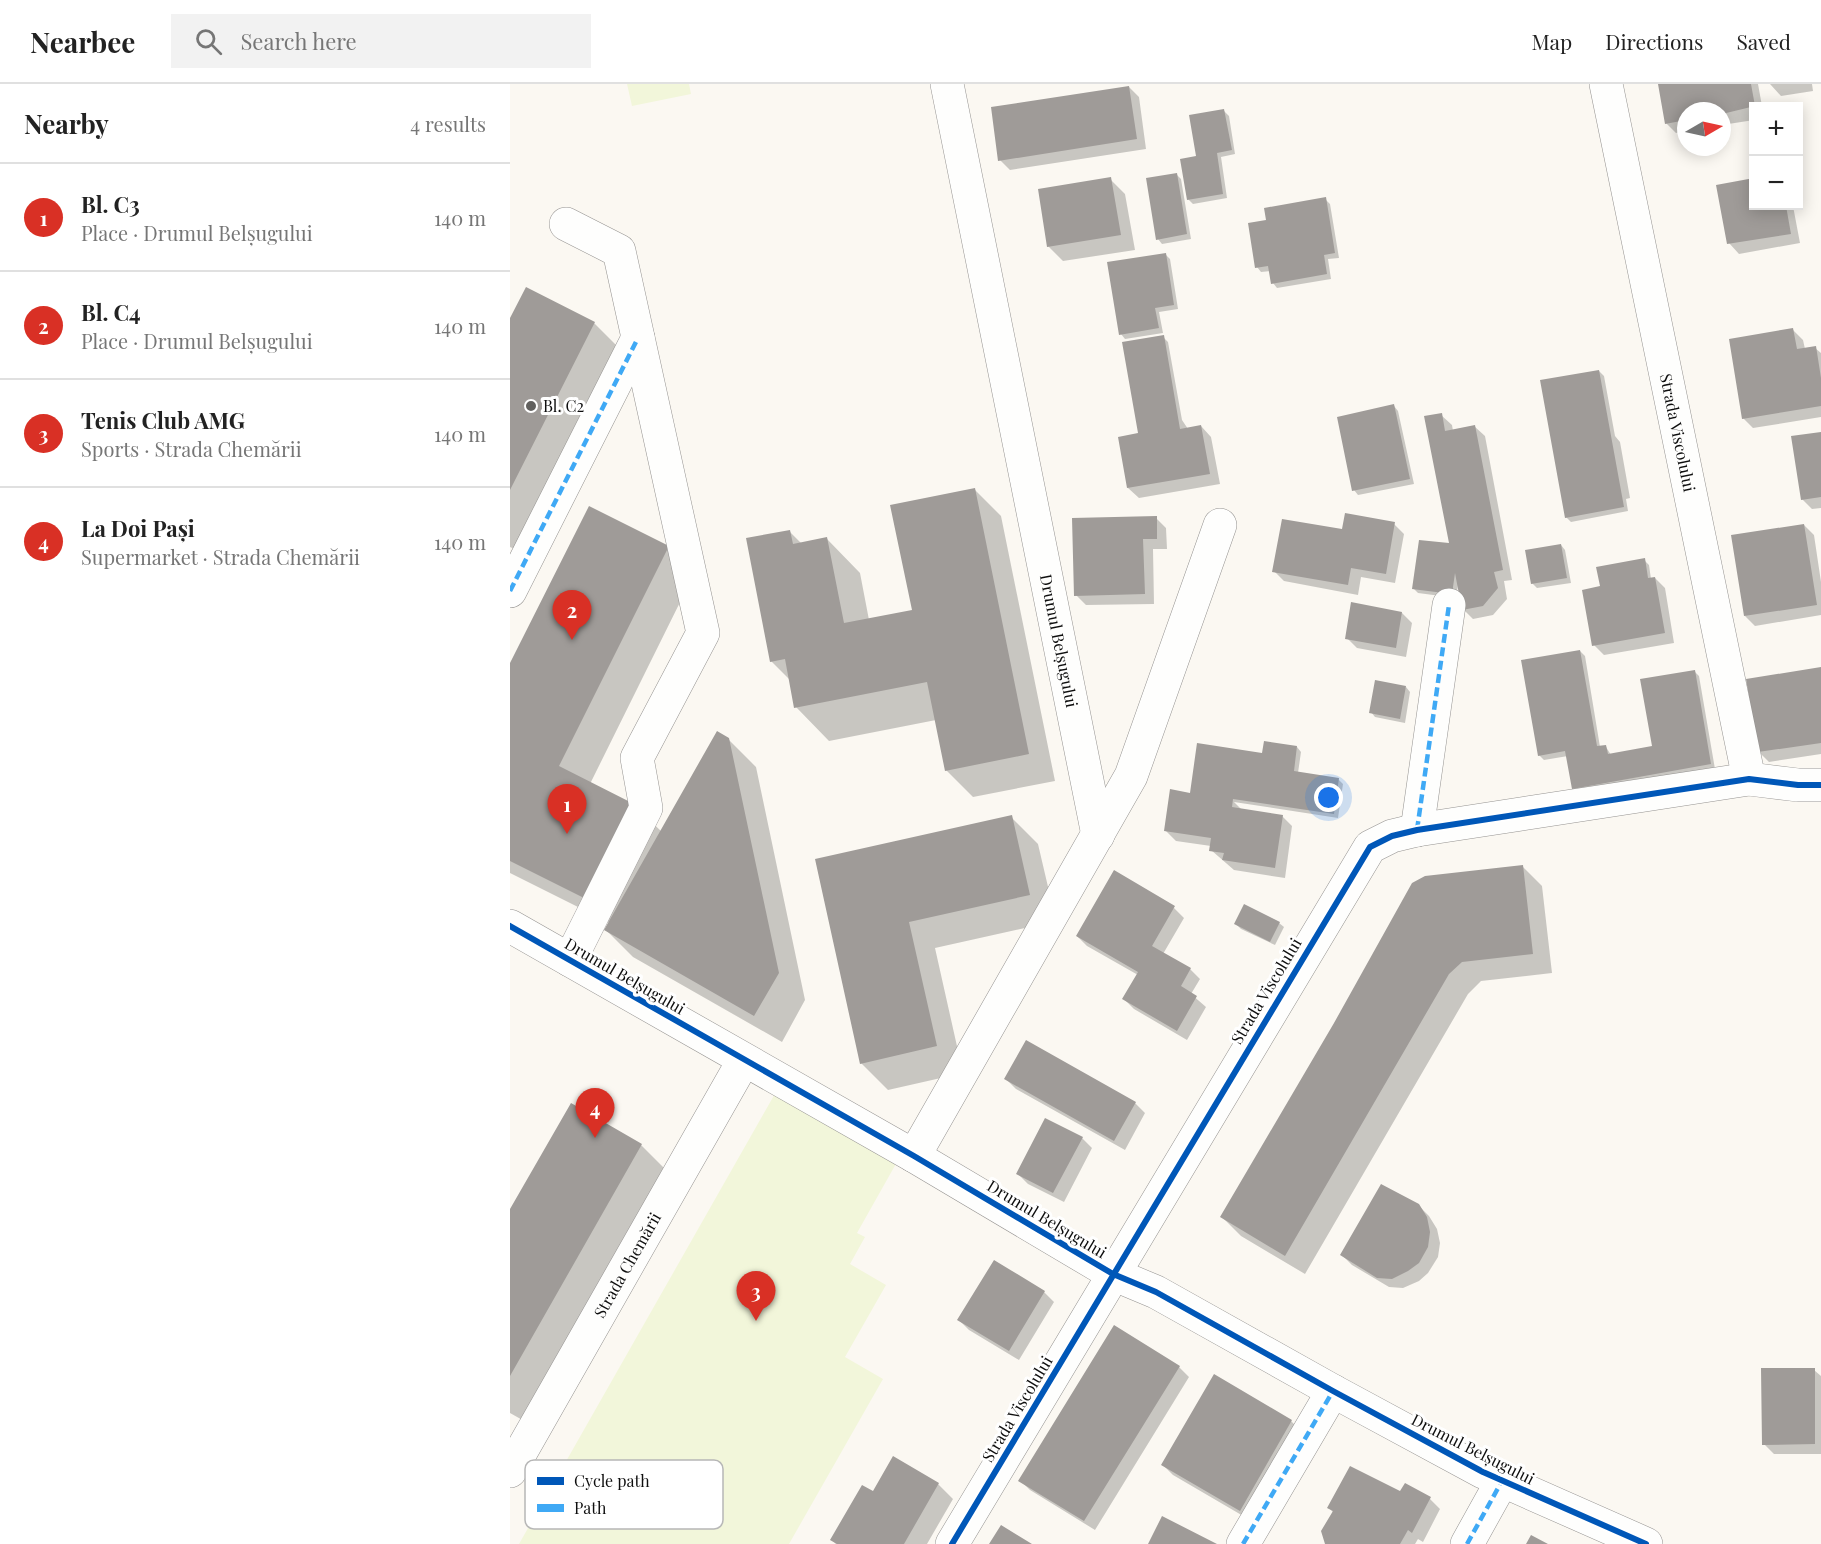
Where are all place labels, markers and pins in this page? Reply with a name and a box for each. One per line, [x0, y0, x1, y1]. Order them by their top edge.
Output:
place label: Bl. C2 [543, 395, 584, 416]
marker: Bl. C2 [524, 399, 538, 413]
pin: 2 [552, 590, 592, 640]
pin: 1 [548, 784, 586, 834]
pin: 4 [576, 1088, 614, 1138]
pin: 3 [736, 1272, 776, 1321]

